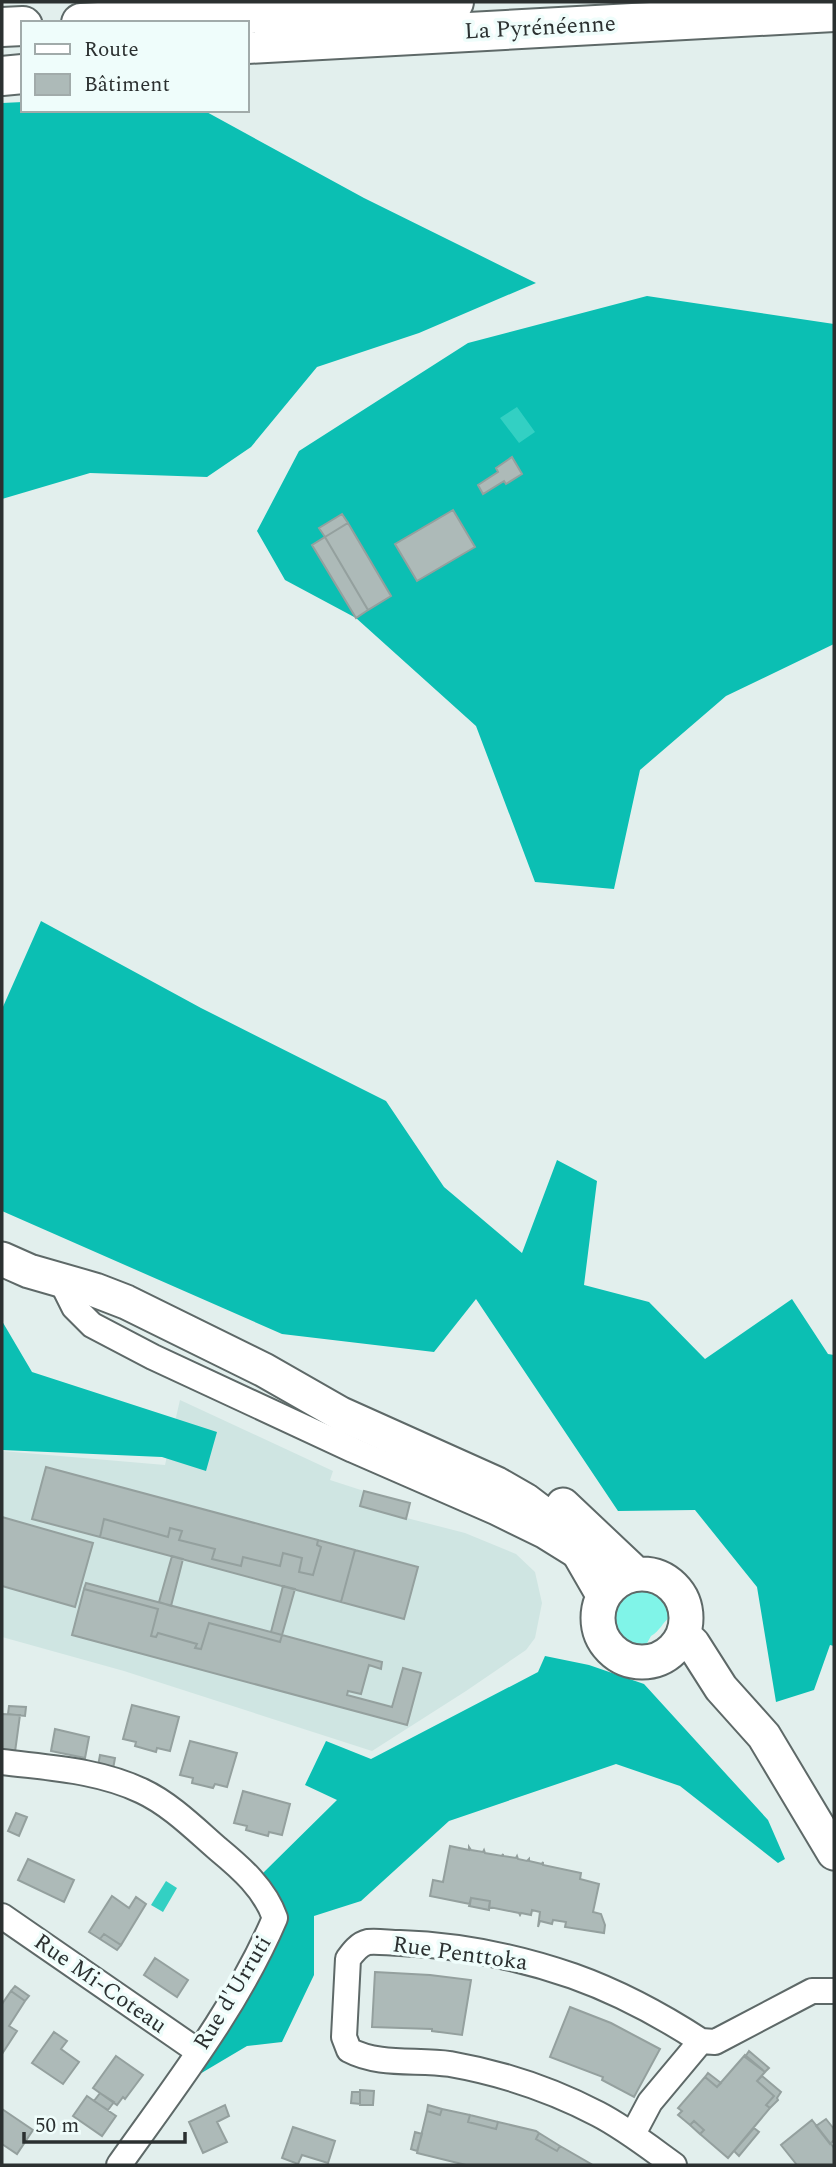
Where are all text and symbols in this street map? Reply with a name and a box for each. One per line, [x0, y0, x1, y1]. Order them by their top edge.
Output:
street label: La Pyrénéenne [463, 7, 617, 49]
legend [21, 21, 248, 112]
text: Route [84, 34, 139, 66]
text: Bâtiment [84, 69, 170, 101]
street label: Rue Mi-Coteau [26, 1925, 174, 2043]
street label: Rue Penttoka [390, 1927, 530, 1981]
street label: Rue d'Urruti [185, 1929, 281, 2057]
scale bar [24, 2100, 186, 2144]
text: 50 m [35, 2110, 79, 2142]

